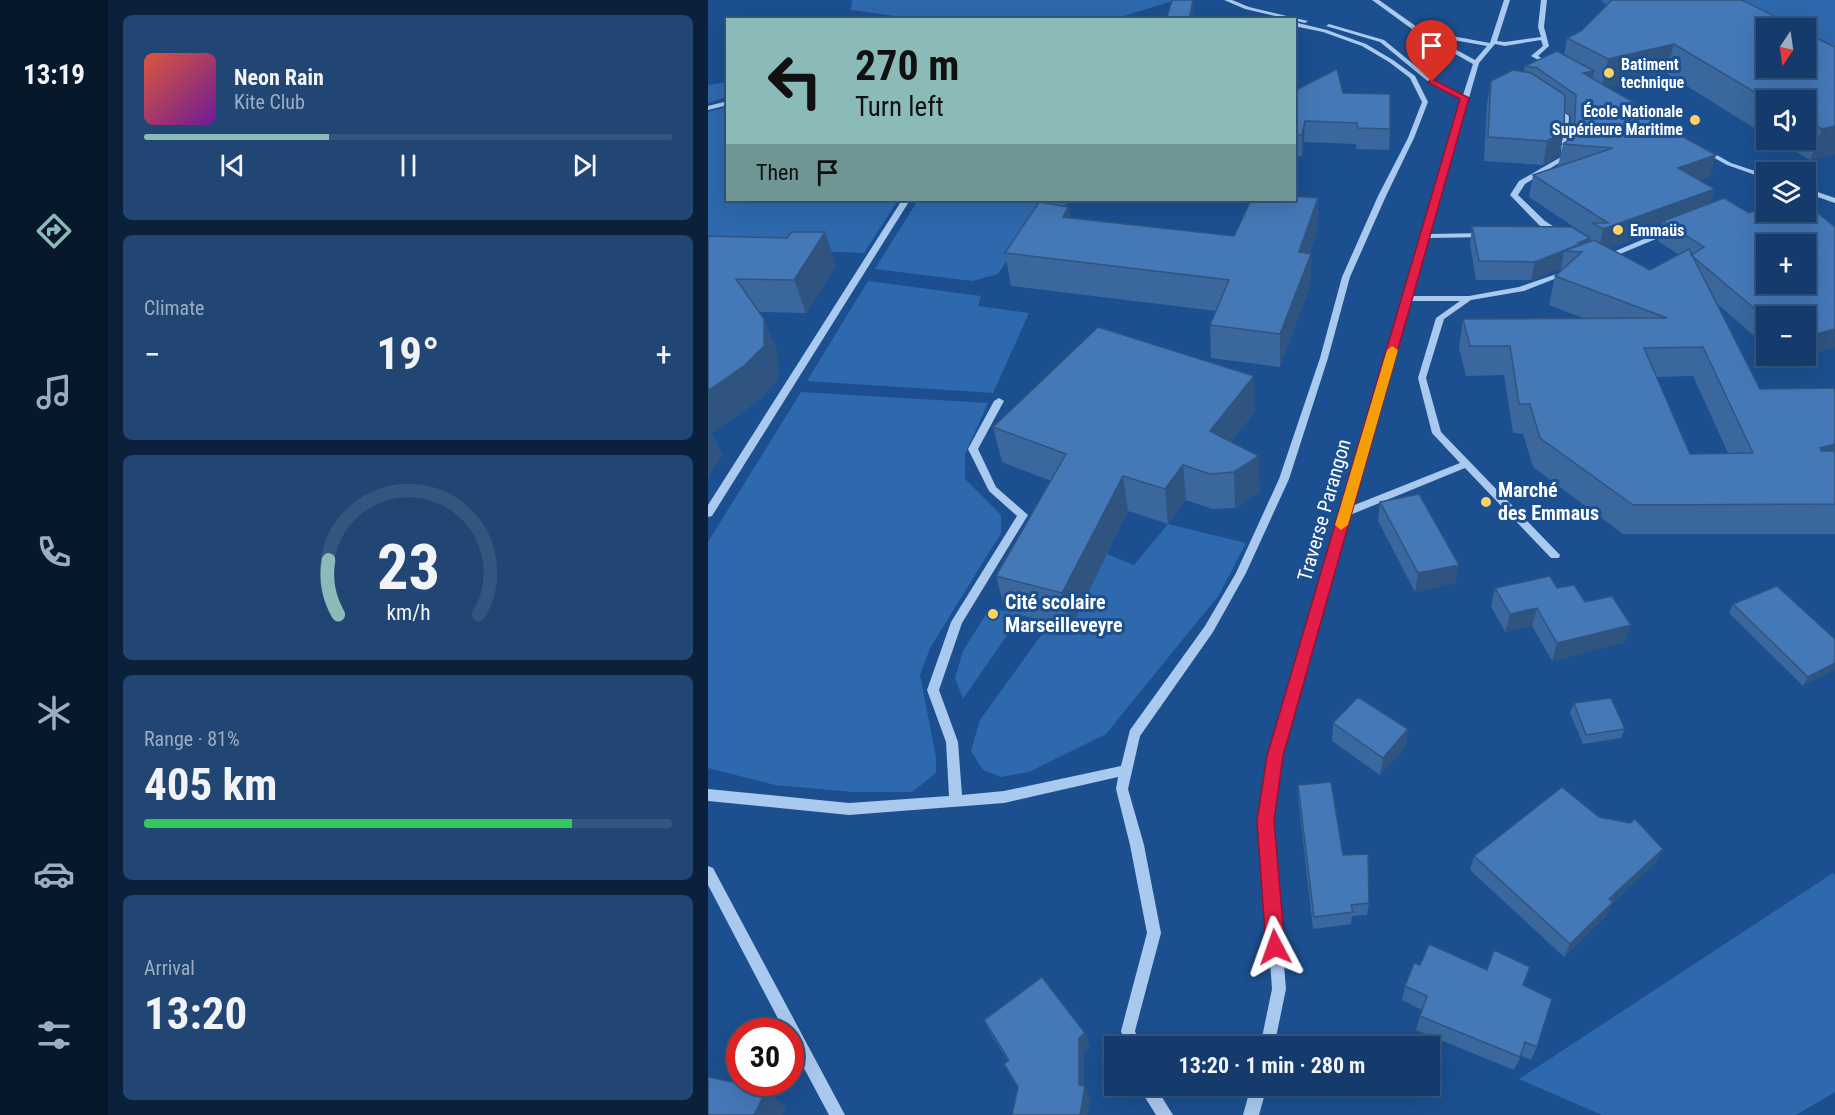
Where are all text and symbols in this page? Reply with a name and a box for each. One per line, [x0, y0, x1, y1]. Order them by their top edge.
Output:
north arrow [1756, 18, 1816, 78]
map controls [1756, 18, 1816, 366]
pin [1406, 20, 1457, 82]
icon: arrive [1415, 29, 1448, 62]
text: 270 m [855, 41, 960, 90]
icon: left [756, 42, 834, 120]
place label: Batiment technique [1621, 55, 1685, 92]
text: 13:19 [23, 59, 85, 91]
text: Neon Rain [234, 65, 324, 90]
marker: Batiment technique [1602, 66, 1616, 80]
text: Kite Club [234, 90, 305, 114]
button: sound [1756, 90, 1816, 150]
text: Turn left [855, 91, 944, 123]
place label: École Nationale Supérieure Maritime [1552, 102, 1683, 139]
marker: École Nationale Supérieure Maritime [1688, 113, 1702, 127]
icon: previous [216, 149, 249, 182]
icon: pause [392, 149, 425, 182]
icon: next [568, 149, 601, 182]
icon: arrive [811, 156, 844, 189]
text: Then [756, 160, 799, 185]
button: layers [1756, 162, 1816, 222]
icon: directions [33, 210, 75, 252]
place label: Emmaüs [1630, 221, 1684, 240]
marker: Emmaüs [1611, 223, 1625, 237]
button: + [1756, 234, 1816, 294]
text: Climate [144, 296, 204, 320]
button: − [1756, 306, 1816, 366]
text: 19° [377, 327, 440, 380]
text: − [144, 335, 161, 374]
text: + [656, 335, 672, 374]
icon: music [33, 371, 75, 413]
street label: Traverse Parangon [1292, 436, 1356, 584]
place label: Marché des Emmaus [1498, 478, 1599, 525]
marker: Marché des Emmaus [1479, 495, 1493, 509]
icon: phone [33, 531, 75, 573]
text: 23 [376, 531, 440, 604]
place label: Cité scolaire Marseilleveyre [1005, 590, 1123, 637]
text: km/h [386, 600, 430, 625]
marker: Cité scolaire Marseilleveyre [986, 607, 1000, 621]
icon: climate [33, 692, 75, 734]
text: Range · 81% [144, 727, 240, 751]
text: 405 km [144, 758, 277, 811]
icon: car [33, 853, 75, 895]
position arrow [1243, 915, 1307, 979]
text: Arrival [144, 956, 195, 980]
text: 13:20 [144, 987, 247, 1040]
icon: filters [33, 1014, 75, 1056]
speed limit sign: 30 [726, 1018, 804, 1096]
text: 13:20 · 1 min · 280 m [1179, 1053, 1365, 1078]

